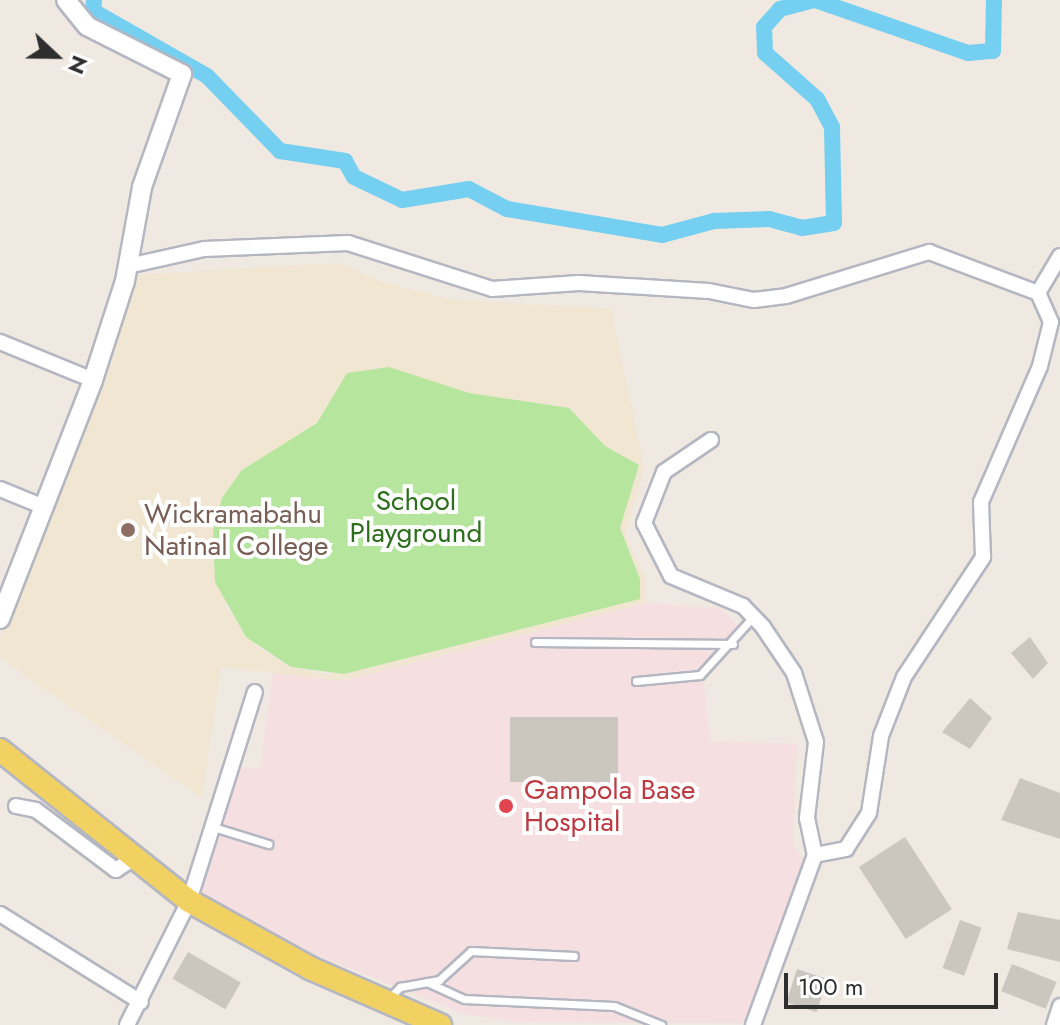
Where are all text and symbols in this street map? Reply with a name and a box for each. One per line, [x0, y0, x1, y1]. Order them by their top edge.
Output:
north arrow [16, 16, 96, 96]
text: N [60, 51, 96, 79]
park label: School Playground [350, 484, 482, 550]
place label: Wickramabahu Natinal College [144, 497, 328, 563]
marker: Wickramabahu Natinal College [119, 521, 137, 539]
place label: Gampola Base Hospital [524, 773, 695, 839]
marker: Gampola Base Hospital [495, 795, 517, 817]
scale bar [788, 957, 1002, 1007]
text: 100 m [798, 969, 864, 1004]

